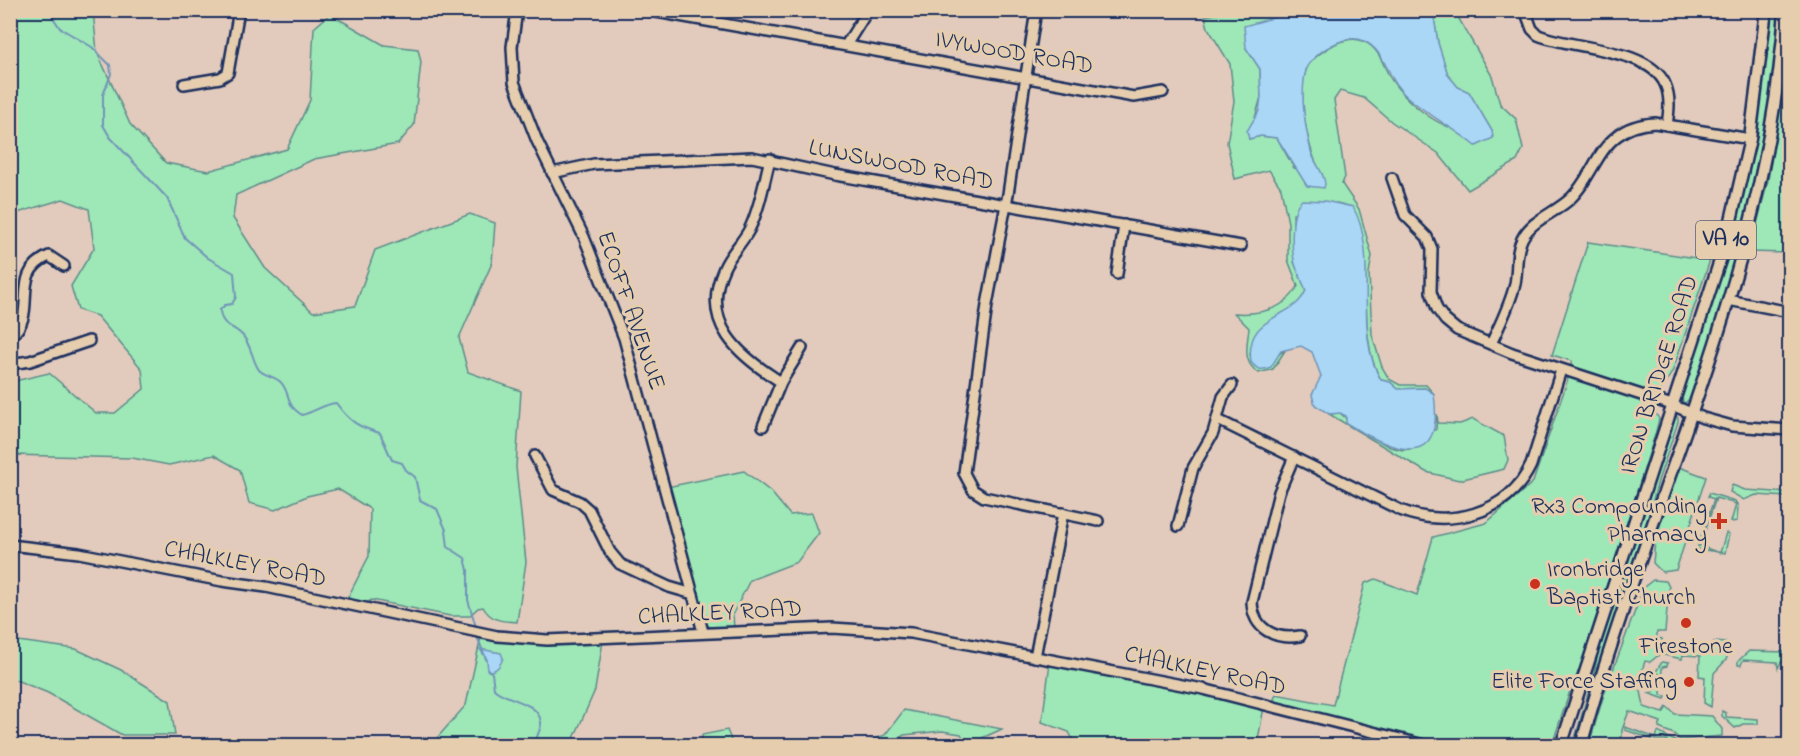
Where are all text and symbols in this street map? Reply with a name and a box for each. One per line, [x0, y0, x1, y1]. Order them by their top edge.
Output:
street label: IVYWOOD ROAD [932, 23, 1096, 85]
street label: LUNSWOOD ROAD [806, 131, 996, 201]
road number: VA 10 [1696, 221, 1756, 259]
street label: ECOFF AVENUE [586, 227, 674, 395]
street label: IRON BRIDGE ROAD [1611, 271, 1709, 479]
place label: Rx3 Compounding Pharmacy [1531, 490, 1707, 554]
marker: Rx3 Compounding Pharmacy [1712, 514, 1726, 528]
street label: CHALKLEY ROAD [161, 532, 329, 598]
place label: Ironbridge Baptist Church [1546, 553, 1696, 616]
marker: Ironbridge Baptist Church [1528, 577, 1542, 591]
street label: CHALKLEY ROAD [637, 592, 803, 636]
marker: Firestone [1679, 616, 1693, 630]
place label: Firestone [1638, 630, 1733, 665]
street label: CHALKLEY ROAD [1121, 638, 1289, 706]
place label: Elite Force Staffing [1491, 665, 1677, 700]
marker: Elite Force Staffing [1682, 675, 1696, 689]

